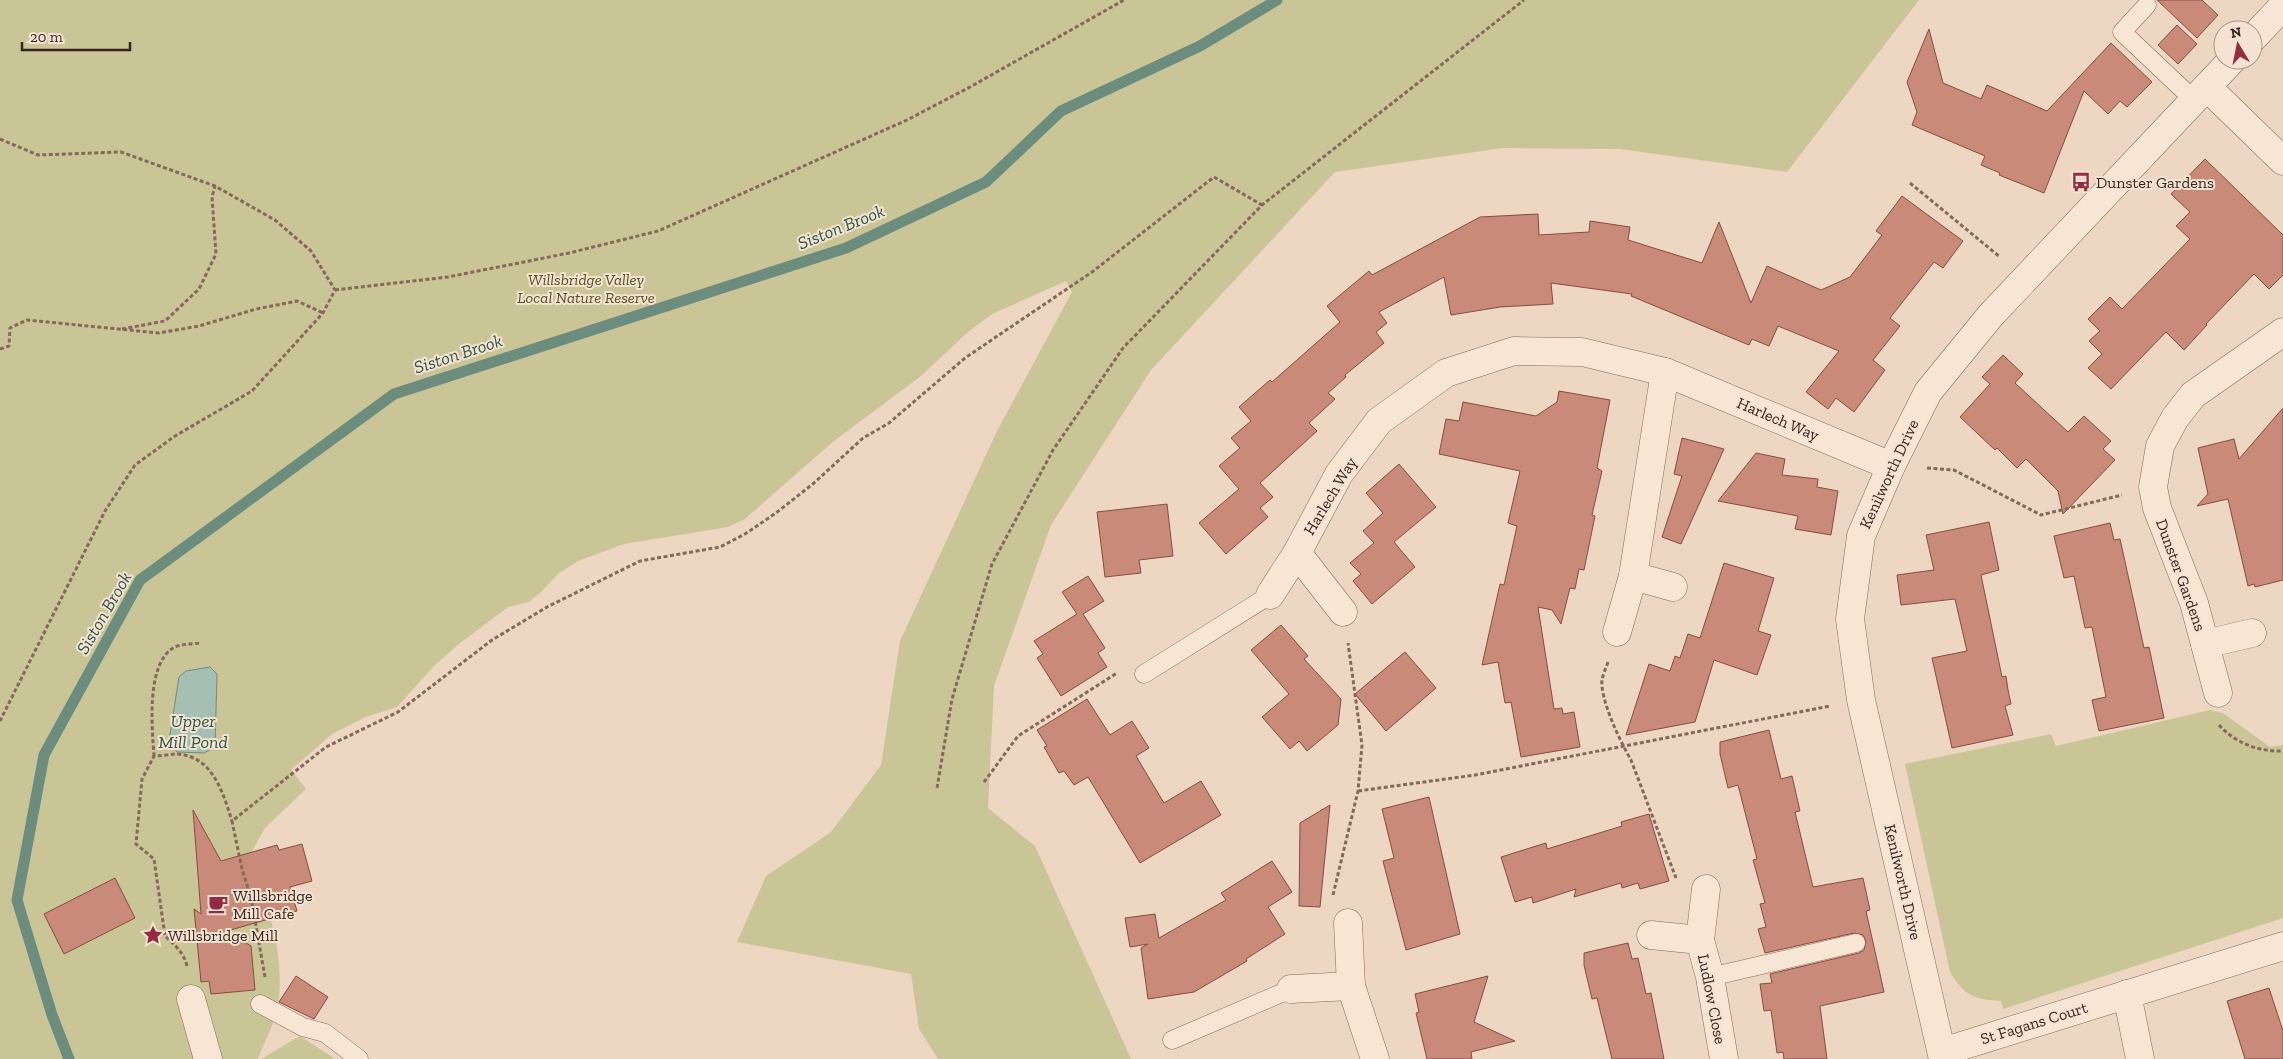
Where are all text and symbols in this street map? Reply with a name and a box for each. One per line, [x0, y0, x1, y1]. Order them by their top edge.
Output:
scale bar [22, 20, 130, 52]
north arrow [2213, 20, 2263, 70]
text: N [2229, 23, 2243, 42]
text: 20 m [30, 28, 63, 46]
bus stop icon: Dunster Gardens [2070, 171, 2092, 193]
place label: Dunster Gardens [2096, 173, 2214, 192]
water label: Siston Brook [794, 200, 888, 254]
park label: Willsbridge Valley Local Nature Reserve [517, 270, 655, 307]
water label: Siston Brook [411, 329, 505, 379]
street label: Harlech Way [1734, 393, 1823, 445]
street label: Kenilworth Drive [1855, 416, 1923, 532]
street label: Harlech Way [1299, 453, 1361, 538]
street label: Dunster Gardens [2152, 516, 2210, 634]
water label: Siston Brook [72, 568, 136, 658]
water label: Upper Mill Pond [158, 710, 228, 753]
street label: Kenilworth Drive [1880, 822, 1926, 942]
place label: Willsbridge Mill Cafe [233, 886, 313, 923]
cafe icon: Willsbridge Mill Cafe [207, 893, 229, 915]
place icon: Willsbridge Mill [142, 924, 164, 946]
place label: Willsbridge Mill [168, 926, 278, 945]
street label: Ludlow Close [1694, 952, 1730, 1046]
street label: St Fagans Court [1978, 998, 2090, 1048]

